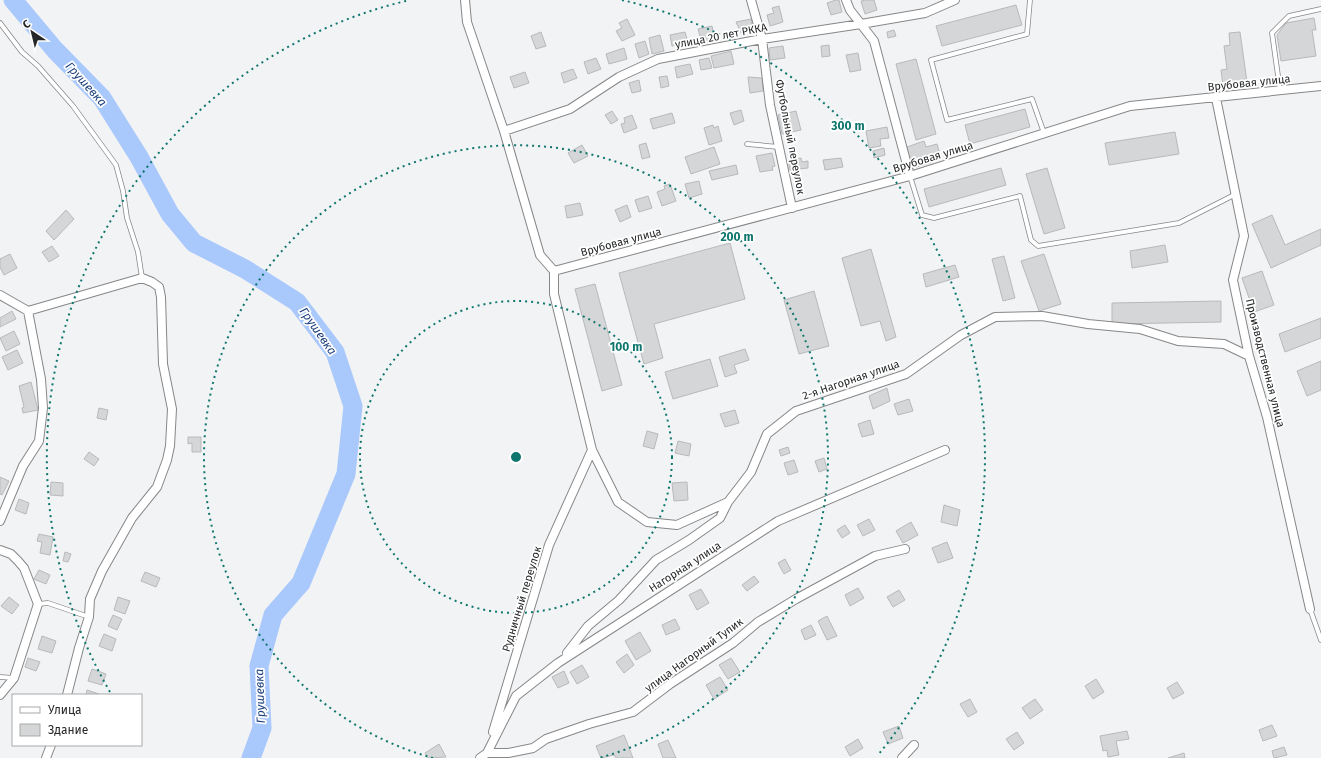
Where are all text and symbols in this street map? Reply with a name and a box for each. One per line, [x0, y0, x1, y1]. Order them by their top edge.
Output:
north arrow [12, 12, 52, 52]
text: С [20, 17, 33, 31]
street label: улица 20 лет РККА [674, 21, 769, 51]
water label: Грушевка [63, 59, 110, 109]
street label: Врубовая улица [1207, 72, 1291, 94]
street label: Футбольный переулок [772, 78, 808, 196]
text: 300 m [830, 119, 865, 133]
street label: Врубовая улица [891, 139, 975, 175]
street label: Врубовая улица [579, 225, 663, 259]
text: 200 m [720, 230, 754, 244]
street label: Производственная улица [1243, 297, 1287, 429]
water label: Грушевка [297, 305, 339, 358]
text: 100 m [610, 340, 642, 354]
street label: 2-я Нагорная улица [801, 357, 901, 403]
centre of rings [509, 450, 523, 464]
street label: Нагорная улица [647, 539, 723, 595]
street label: Рудничный переулок [500, 544, 544, 653]
street label: улица Нагорный Тупик [642, 615, 746, 695]
water label: Грушевка [252, 668, 268, 724]
legend [12, 694, 142, 746]
text: Улица [48, 703, 82, 717]
text: Здание [48, 723, 88, 737]

